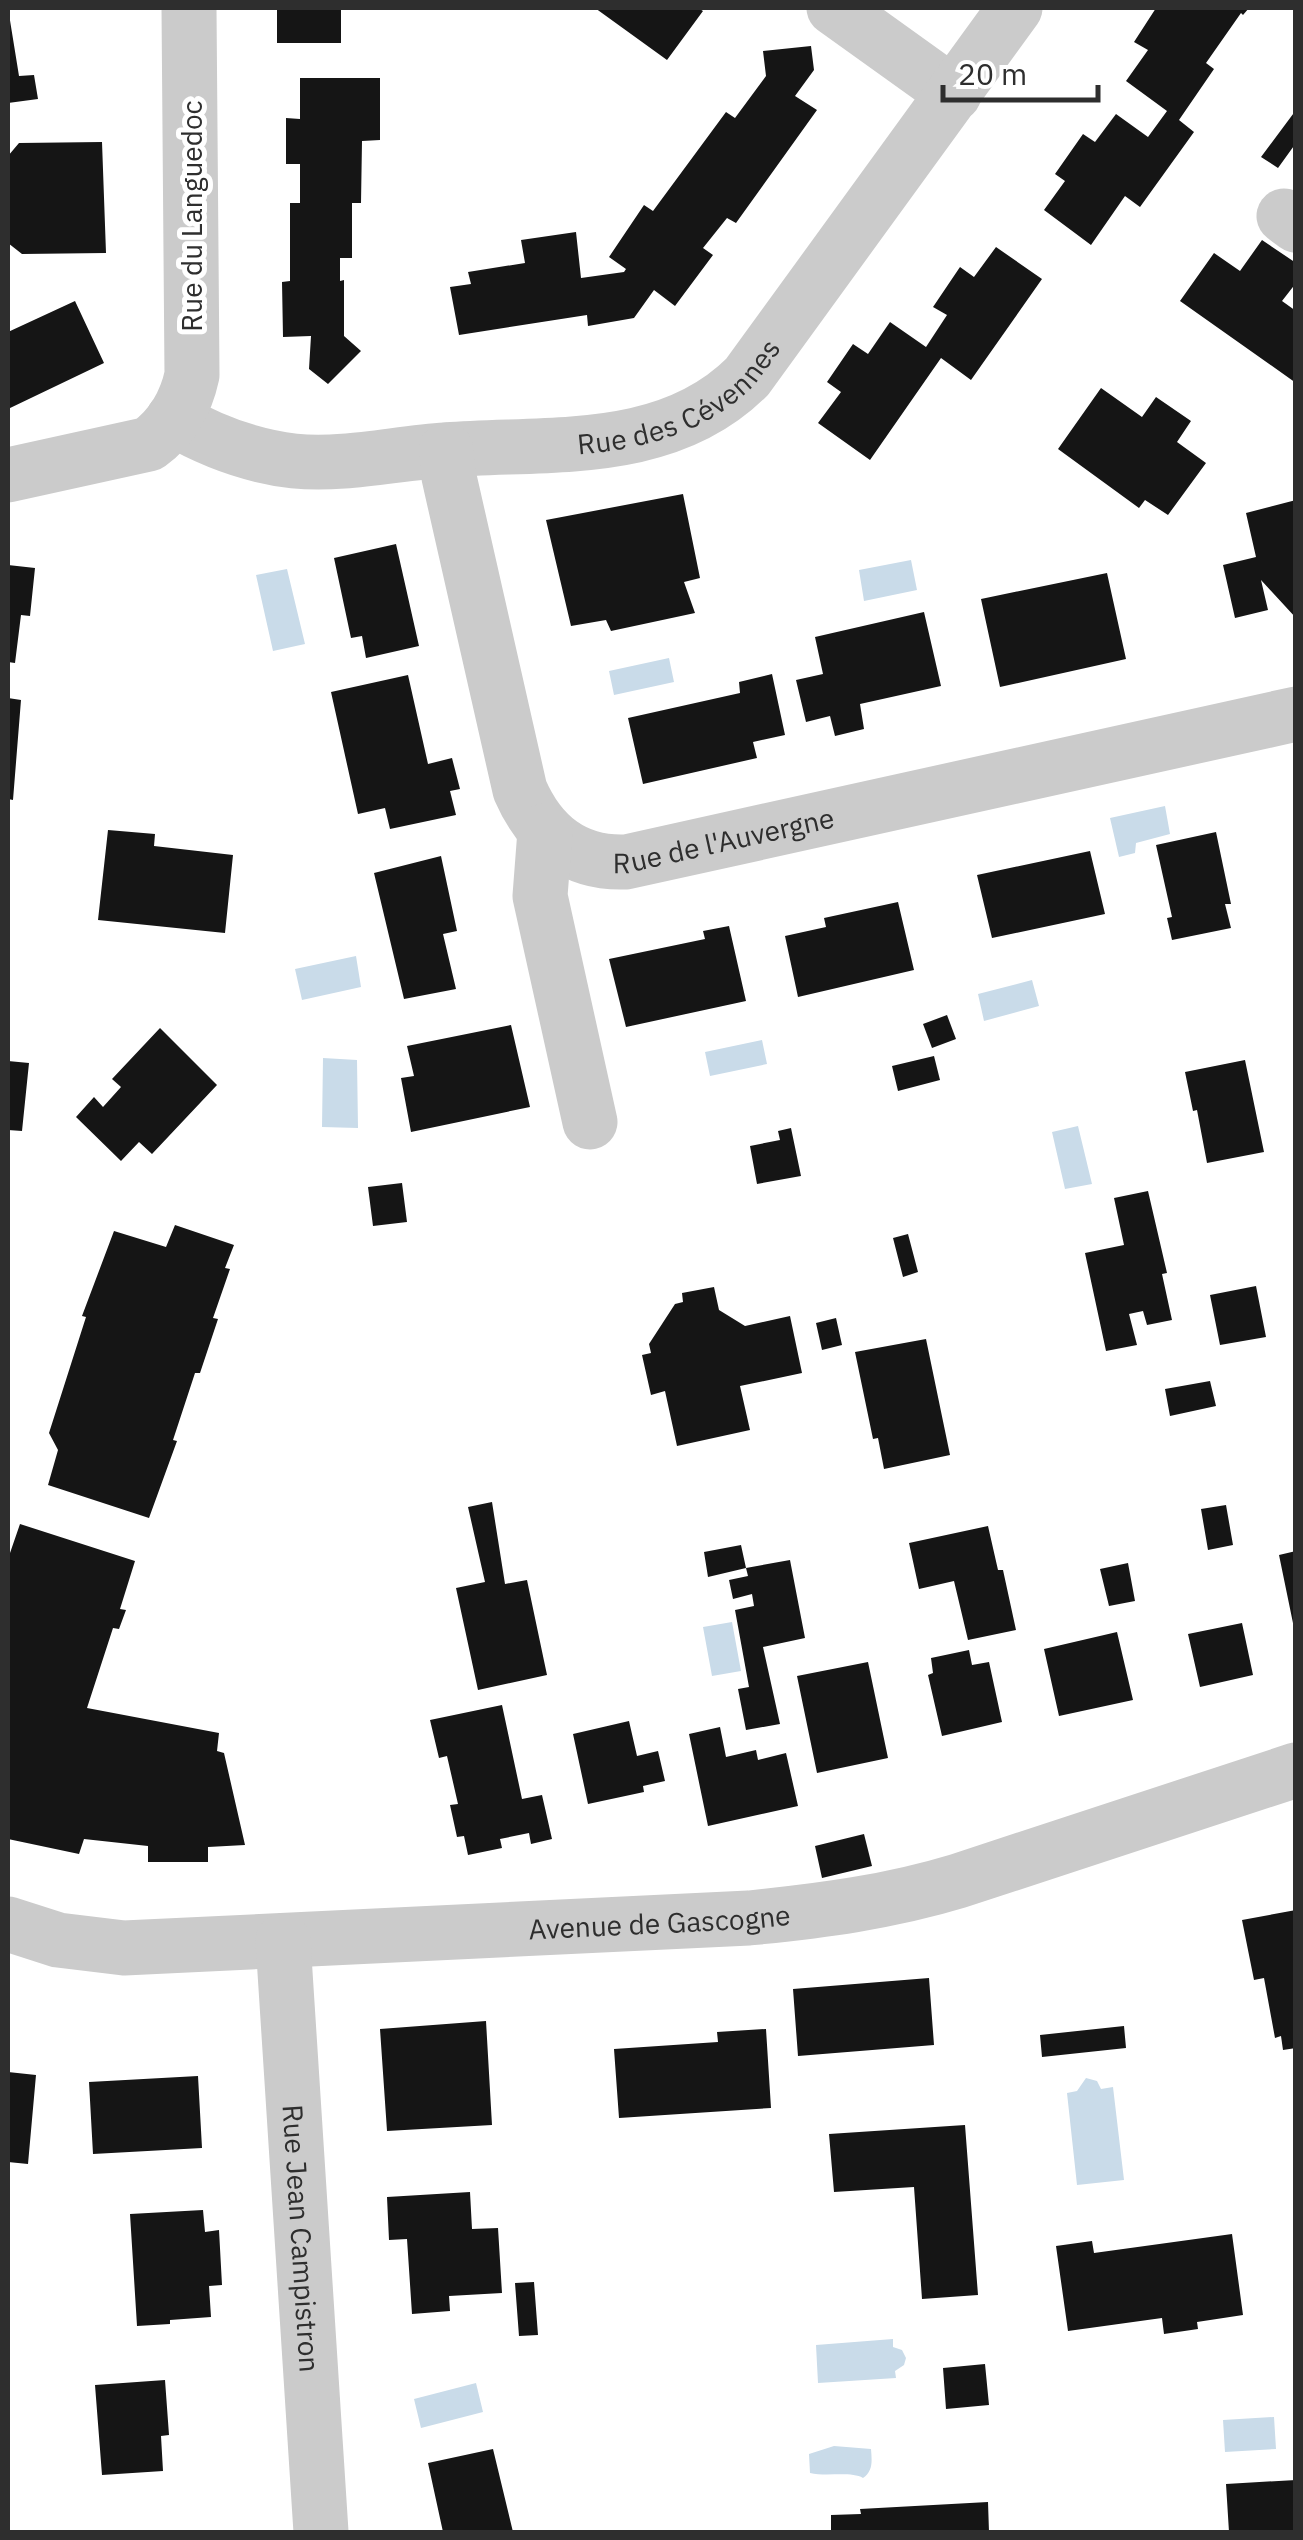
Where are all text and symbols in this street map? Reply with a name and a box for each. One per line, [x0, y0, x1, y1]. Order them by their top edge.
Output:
scale bar [943, 40, 1098, 102]
text: 20 m [958, 54, 1027, 93]
street label: Rue du Languedoc [173, 100, 210, 332]
street label: Rue des Cévennes [575, 331, 788, 462]
street label: Rue de l'Auvergne [613, 798, 837, 881]
street label: Avenue de Gascogne [528, 1895, 792, 1947]
street label: Rue Jean Campistron [275, 2103, 329, 2373]

